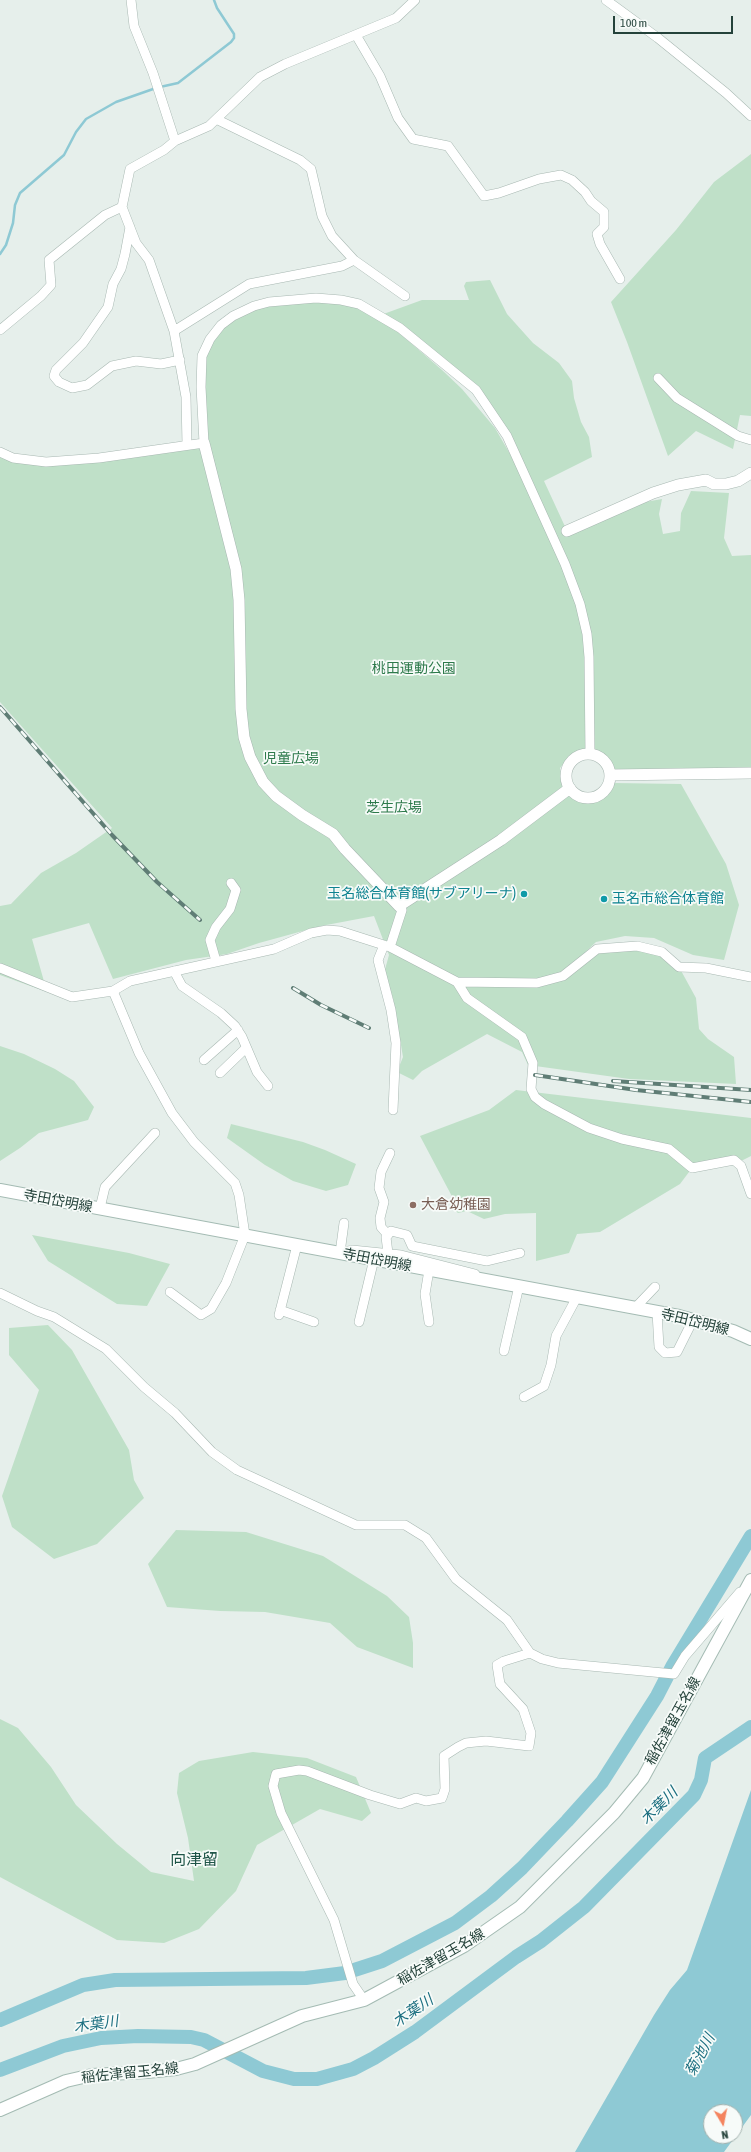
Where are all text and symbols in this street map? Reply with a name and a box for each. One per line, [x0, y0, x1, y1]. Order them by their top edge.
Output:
scale bar [615, 8, 735, 34]
text: 100 m [620, 16, 647, 30]
park label: 桃田運動公園 [372, 661, 456, 677]
park label: 児童広場 [263, 751, 319, 767]
park label: 芝生広場 [366, 800, 422, 816]
place label: 玉名総合体育館(サブアリーナ) [327, 886, 516, 902]
marker: 玉名総合体育館(サブアリーナ) [519, 889, 529, 899]
place label: 玉名市総合体育館 [612, 891, 724, 907]
marker: 玉名市総合体育館 [599, 894, 609, 904]
street label: 寺田岱明線 [22, 1186, 94, 1216]
place label: 大倉幼稚園 [421, 1197, 491, 1213]
marker: 大倉幼稚園 [408, 1200, 418, 1210]
street label: 寺田岱明線 [341, 1245, 413, 1275]
street label: 寺田岱明線 [659, 1305, 731, 1339]
street label: 稲佐津留玉名線 [642, 1674, 704, 1768]
water label: 木葉川 [637, 1784, 681, 1828]
district label: 向津留 [170, 1850, 218, 1870]
street label: 稲佐津留玉名線 [394, 1925, 488, 1989]
water label: 木葉川 [389, 1991, 437, 2031]
water label: 木葉川 [72, 2012, 120, 2036]
water label: 菊池川 [681, 2031, 719, 2079]
street label: 稲佐津留玉名線 [80, 2060, 180, 2086]
north arrow [703, 2104, 743, 2144]
text: N [721, 2128, 729, 2141]

